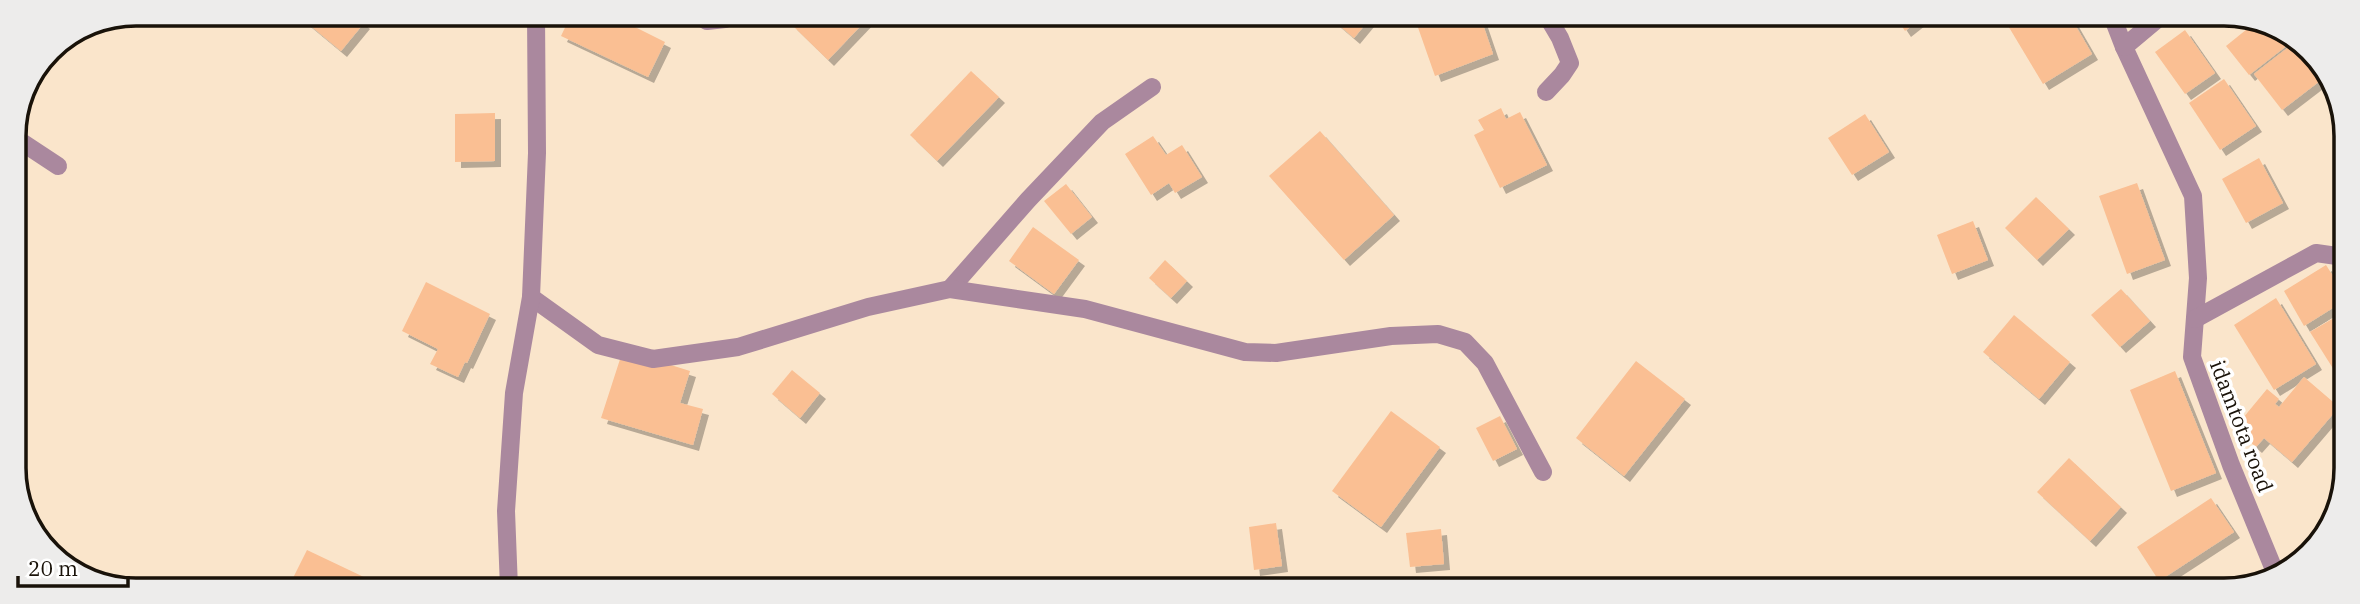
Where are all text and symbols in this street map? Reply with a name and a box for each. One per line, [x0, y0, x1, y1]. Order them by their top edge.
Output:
street label: idamtota road [2204, 356, 2280, 496]
scale bar [18, 544, 128, 588]
text: 20 m [28, 554, 78, 582]

